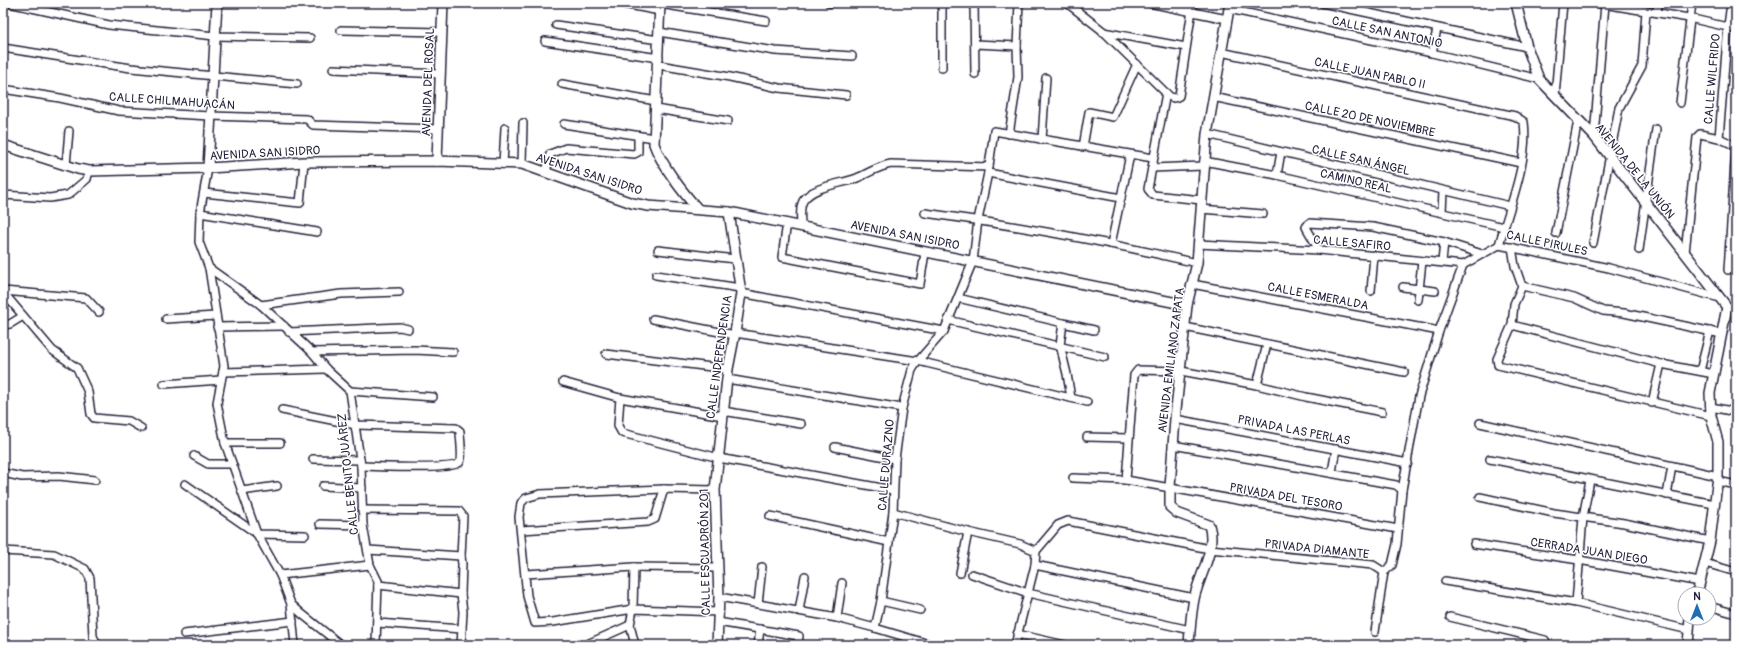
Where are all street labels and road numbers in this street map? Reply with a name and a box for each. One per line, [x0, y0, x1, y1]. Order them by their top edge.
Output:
street label: CALLE SAN ANTONIO [1330, 13, 1444, 52]
street label: AVENIDA DEL ROSAL [419, 27, 438, 137]
street label: CALLE WILFRIDO [1701, 33, 1724, 125]
street label: CALLE JUAN PABLO II [1313, 54, 1427, 93]
street label: CALLE CHILMAHUACÁN [109, 89, 235, 113]
street label: CALLE 20 DE NOVIEMBRE [1303, 98, 1436, 141]
street label: AVENIDA DE LA UNIÓN [1591, 120, 1679, 222]
street label: CALLE SAN ÁNGEL [1310, 141, 1412, 179]
street label: AVENIDA SAN ISIDRO [209, 143, 321, 164]
street label: AVENIDA SAN ISIDRO [534, 150, 644, 199]
street label: CAMINO REAL [1318, 166, 1394, 197]
street label: AVENIDA SAN ISIDRO [849, 218, 961, 253]
street label: CALLE PIRULES [1505, 228, 1589, 259]
street label: CALLE SAFIRO [1313, 233, 1392, 254]
street label: CALLE ESMERALDA [1266, 279, 1370, 314]
street label: AVENIDA EMILIANO ZAPATA [1155, 286, 1188, 433]
street label: CALLE INDEPENDENCIA [703, 294, 736, 420]
street label: CALLE BENITO JUÁREZ [334, 412, 362, 536]
street label: PRIVADA LAS PERLAS [1236, 412, 1352, 449]
street label: CALLE DURAZNO [875, 418, 898, 511]
street label: PRIVADA DEL TESORO [1228, 480, 1344, 515]
street label: CALLE ESCUADRÓN 201 [696, 488, 714, 616]
street label: CERRADA JUAN DIEGO [1529, 535, 1649, 568]
street label: PRIVADA DIAMANTE [1264, 537, 1370, 562]

